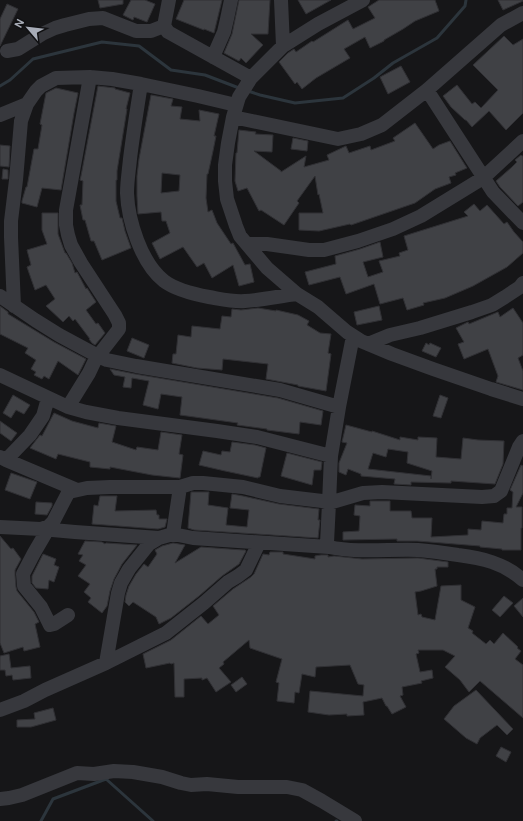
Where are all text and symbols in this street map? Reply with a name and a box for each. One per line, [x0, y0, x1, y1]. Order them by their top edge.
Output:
north arrow [8, 8, 48, 48]
text: N [11, 16, 27, 30]

